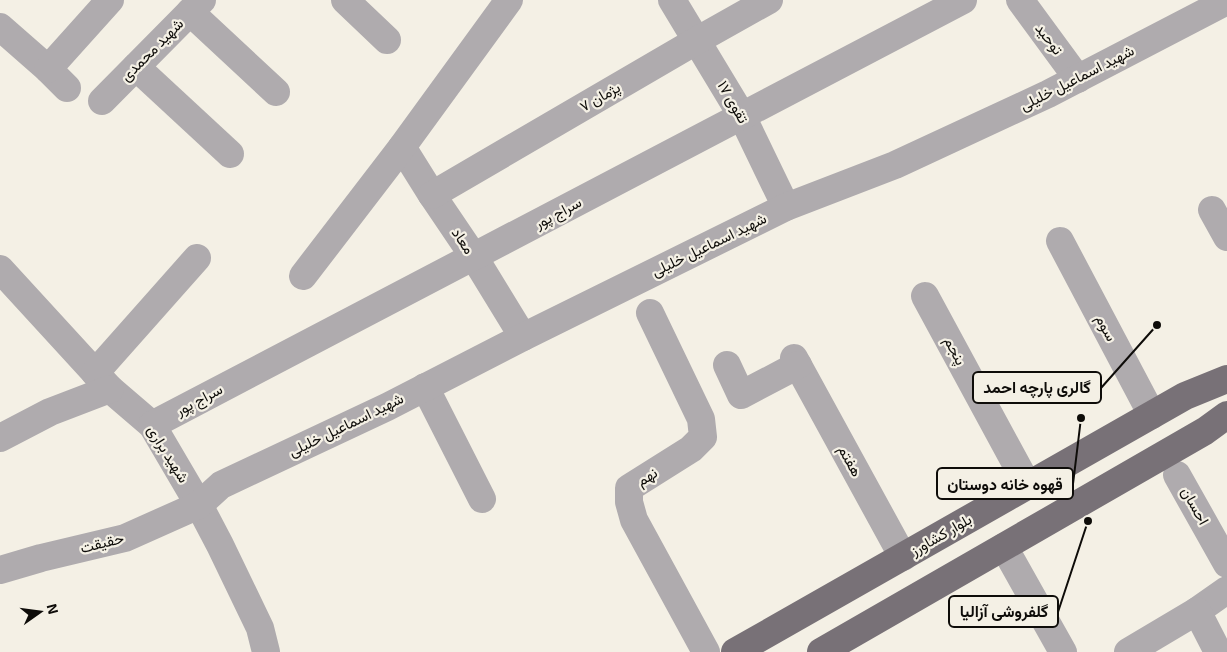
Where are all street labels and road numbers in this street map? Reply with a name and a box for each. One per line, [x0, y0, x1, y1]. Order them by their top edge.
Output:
street label: شهید محمدی [116, 14, 188, 86]
street label: توحید [1031, 19, 1068, 59]
street label: شهید اسماعیل خلیلی [1016, 40, 1138, 115]
street label: پژمان ۷ [576, 77, 624, 117]
street label: تقوی ۱۷ [713, 77, 753, 127]
street label: سراج پور [530, 192, 586, 235]
street label: شهید اسماعیل خلیلی [648, 208, 770, 282]
street label: معاد [449, 224, 479, 257]
street label: سوم [1091, 311, 1121, 345]
street label: پنجم [939, 333, 971, 369]
street label: سراج پور [171, 379, 227, 422]
street label: شهید اسماعیل خلیلی [285, 388, 407, 462]
street label: شهید براری [142, 421, 194, 487]
street label: هفتم [833, 442, 867, 480]
street label: نهم [633, 463, 661, 491]
street label: احسان [1177, 484, 1214, 528]
street label: بلوار کشاورز [906, 509, 975, 560]
street label: حقیقت [78, 528, 126, 557]

